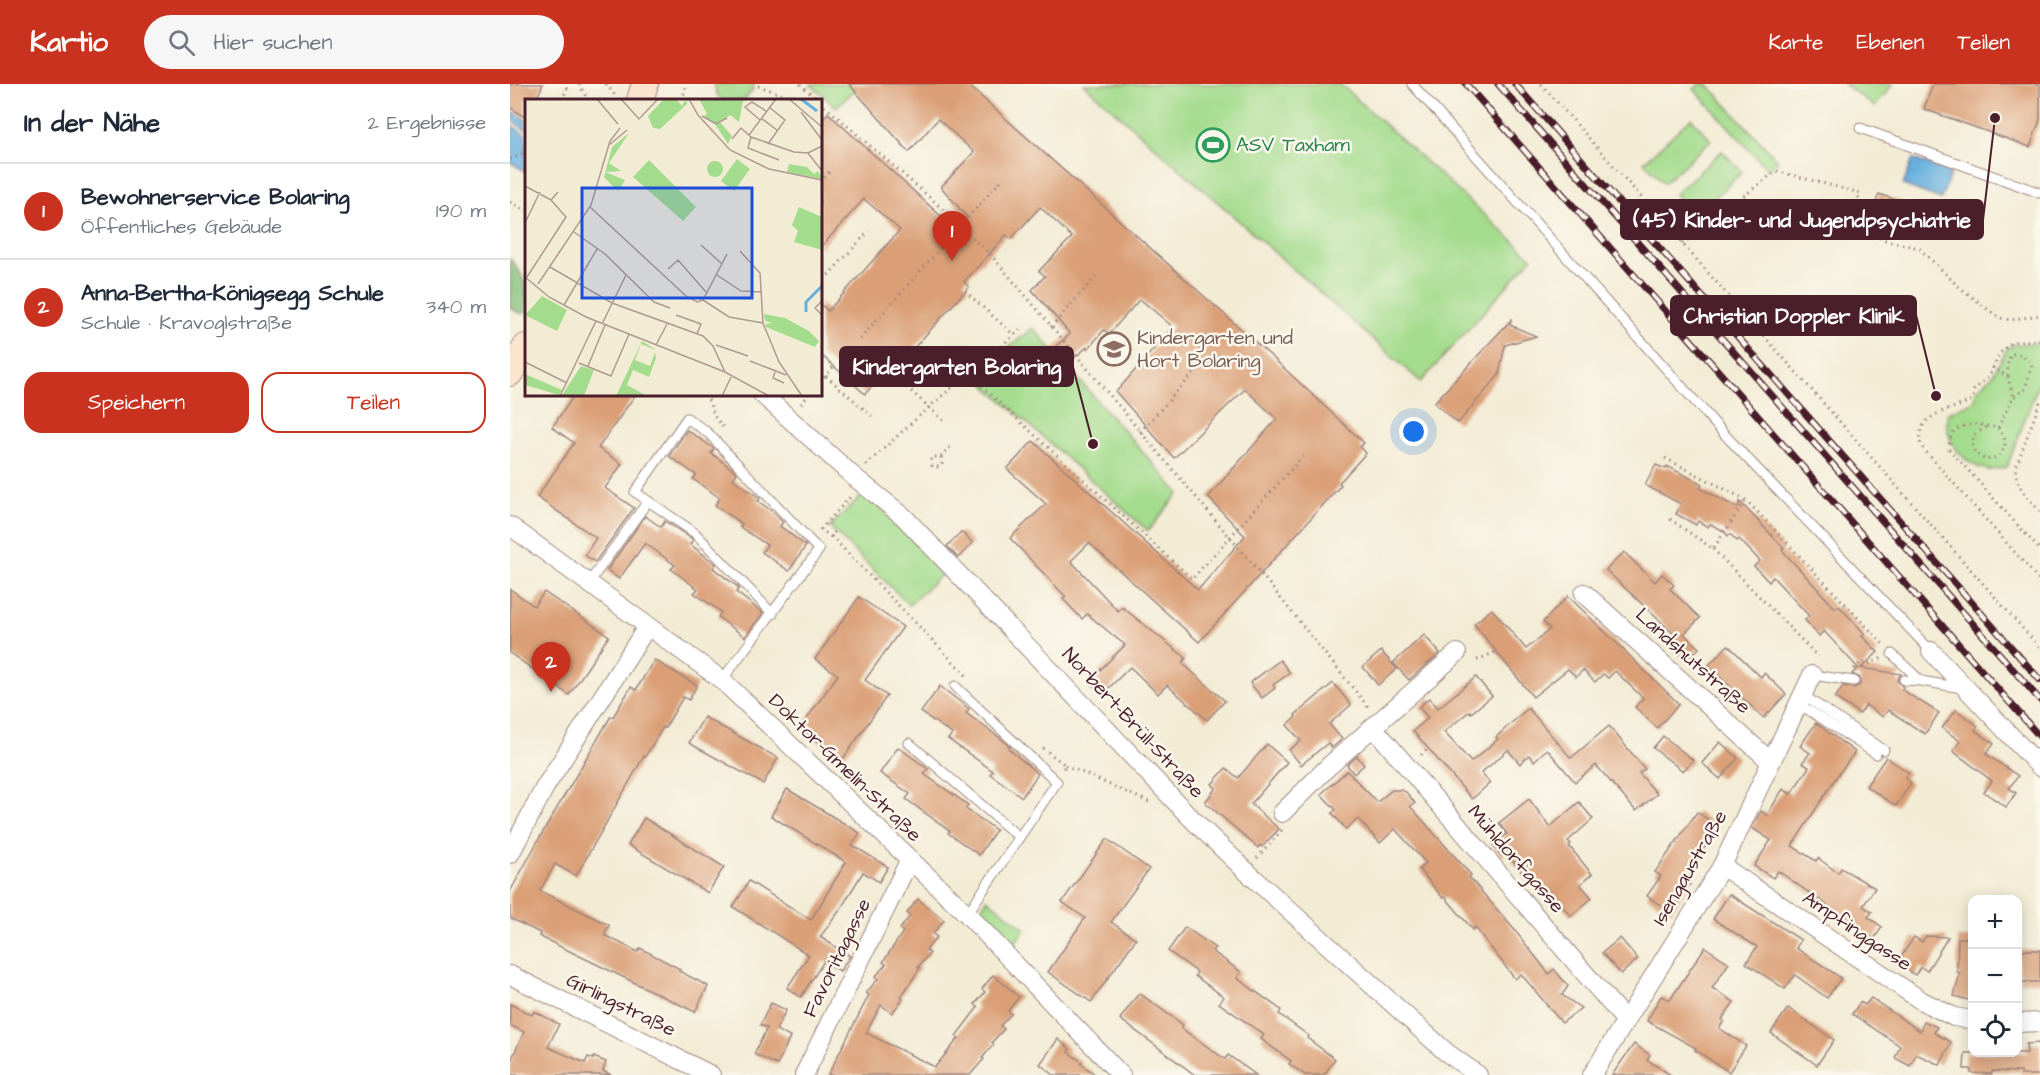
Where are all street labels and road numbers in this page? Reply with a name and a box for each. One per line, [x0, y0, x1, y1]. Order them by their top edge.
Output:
street label: Landshutstraße [1629, 601, 1757, 721]
street label: Norbert-Brüll-Straße [1055, 641, 1211, 805]
street label: Doktor-Gmelin-Straße [762, 687, 928, 849]
street label: Mühldorfgasse [1460, 799, 1571, 920]
street label: Isengaustraße [1646, 805, 1735, 931]
street label: Ampfinggasse [1796, 884, 1917, 979]
street label: Favoritagasse [796, 894, 879, 1023]
street label: Girlingstraße [561, 966, 681, 1045]

